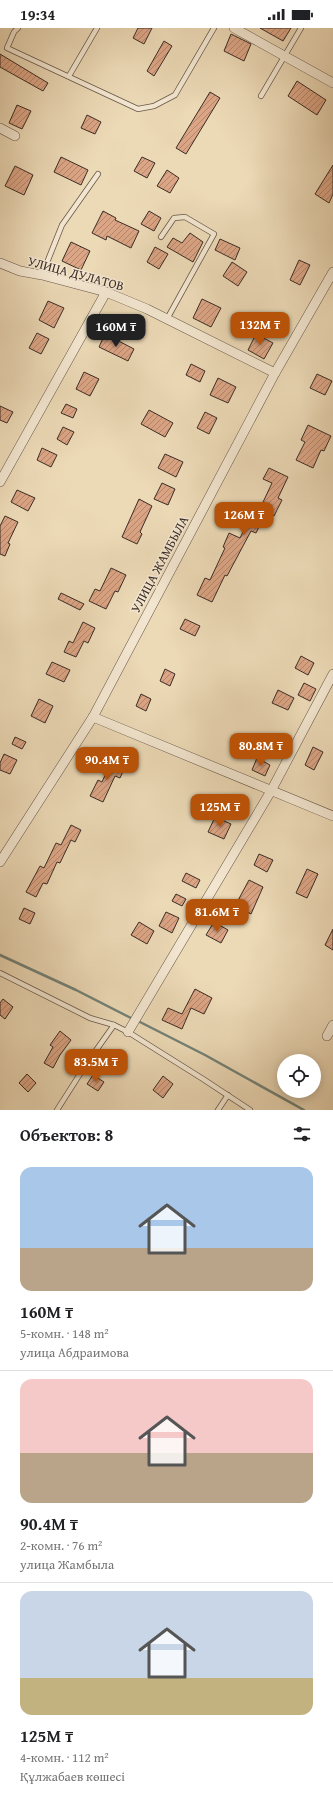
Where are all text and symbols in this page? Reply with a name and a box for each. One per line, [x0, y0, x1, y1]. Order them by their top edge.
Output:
text: 19:34 [20, 4, 55, 25]
street label: УЛИЦА ДУЛАТОВ [26, 251, 126, 295]
pin: 132M ₸ [227, 312, 293, 346]
pin: 160M ₸ [83, 314, 149, 348]
text: 132M ₸ [240, 315, 280, 334]
text: 160M ₸ [96, 317, 136, 336]
pin: 126M ₸ [211, 502, 277, 536]
text: 126M ₸ [224, 505, 264, 524]
street label: УЛИЦА ЖАМБЫЛА [126, 512, 193, 616]
pin: 80.8M ₸ [224, 733, 298, 767]
text: 80.8M ₸ [239, 736, 283, 755]
pin: 90.4M ₸ [70, 747, 144, 781]
text: 90.4M ₸ [85, 750, 129, 769]
pin: 125M ₸ [187, 794, 253, 828]
text: 125M ₸ [200, 797, 240, 816]
pin: 81.6M ₸ [180, 899, 254, 933]
text: 81.6M ₸ [195, 902, 239, 921]
pin: 83.5M ₸ [59, 1049, 133, 1083]
text: 83.5M ₸ [74, 1052, 118, 1071]
map controls [277, 1054, 321, 1098]
button: locate [277, 1054, 321, 1098]
text: Объектов: 8 [20, 1122, 113, 1147]
icon: filters [291, 1123, 313, 1145]
icon: home [131, 1193, 203, 1265]
text: 160M ₸ [20, 1299, 74, 1324]
text: 5-комн. · 148 m² [20, 1324, 109, 1343]
text: улица Абдраимова [20, 1343, 129, 1362]
icon: home [131, 1405, 203, 1477]
text: 90.4M ₸ [20, 1511, 78, 1536]
text: 2-комн. · 76 m² [20, 1536, 102, 1555]
text: улица Жамбыла [20, 1555, 114, 1574]
icon: home [131, 1617, 203, 1689]
text: 125M ₸ [20, 1723, 74, 1748]
text: 4-комн. · 112 m² [20, 1748, 109, 1767]
text: Құлжабаев көшесі [20, 1767, 125, 1786]

